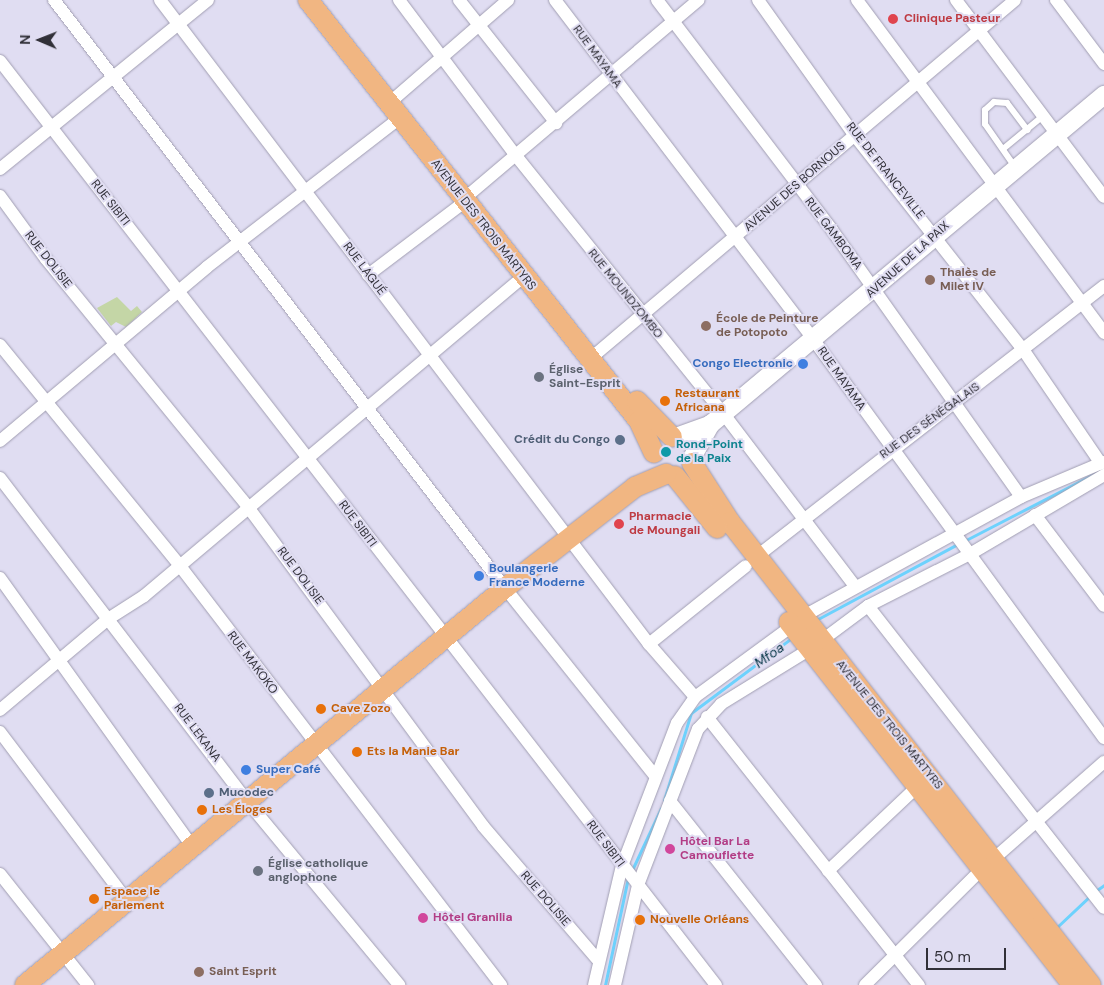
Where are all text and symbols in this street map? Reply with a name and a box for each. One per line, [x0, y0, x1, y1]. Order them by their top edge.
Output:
marker: Clinique Pasteur [886, 12, 900, 26]
place label: Clinique Pasteur [904, 12, 1000, 26]
north arrow [15, 15, 65, 65]
street label: RUE MAYAMA [569, 23, 625, 91]
text: N [16, 34, 34, 45]
street label: RUE DE FRANCEVILLE [843, 120, 927, 222]
street label: AVENUE DES BORNOUS [742, 139, 848, 235]
street label: AVENUE DES TROIS MARTYRS [427, 157, 539, 293]
street label: RUE SIBITI [88, 177, 132, 229]
street label: RUE GAMBOMA [801, 195, 865, 273]
street label: AVENUE DE LA PAIX [863, 219, 953, 301]
street label: RUE DOLISIE [21, 229, 75, 291]
street label: RUE LAGUÉ [339, 240, 389, 298]
street label: RUE MOUNDZOMBO [585, 246, 665, 342]
place label: Thalès de Milet IV [940, 266, 996, 294]
marker: Thalès de Milet IV [924, 274, 936, 286]
place label: École de Peinture de Potopoto [716, 312, 818, 340]
marker: École de Peinture de Potopoto [700, 320, 712, 332]
street label: RUE MAYAMA [814, 344, 868, 414]
place label: Congo Electronic [692, 357, 793, 371]
marker: Congo Electronic [797, 358, 809, 370]
place label: Église Saint-Esprit [549, 363, 621, 391]
marker: Église Saint-Esprit [533, 371, 545, 383]
street label: RUE DES SÉNÉGALAIS [877, 380, 983, 462]
place label: Restaurant Africana [675, 387, 740, 415]
marker: Restaurant Africana [659, 395, 671, 407]
place label: Crédit du Congo [514, 433, 610, 447]
marker: Crédit du Congo [614, 434, 626, 446]
place label: Rond-Point de la Paix [676, 438, 743, 466]
marker: Rond-Point de la Paix [660, 446, 672, 458]
street label: RUE SIBITI [335, 498, 379, 550]
place label: Pharmacie de Moungali [629, 510, 700, 538]
marker: Pharmacie de Moungali [613, 518, 625, 530]
street label: RUE DOLISIE [274, 544, 326, 608]
place label: Boulangerie France Moderne [489, 562, 585, 590]
marker: Boulangerie France Moderne [473, 570, 485, 582]
street label: RUE MAKOKO [224, 629, 280, 697]
water label: Mfoa [751, 639, 787, 671]
street label: AVENUE DES TROIS MARTYRS [832, 658, 946, 792]
street label: RUE LEKANA [170, 701, 224, 765]
place label: Cave Zozo [331, 702, 391, 716]
marker: Cave Zozo [315, 703, 327, 715]
place label: Ets la Manie Bar [367, 745, 459, 759]
marker: Ets la Manie Bar [351, 746, 363, 758]
place label: Super Café [256, 763, 321, 777]
marker: Super Café [240, 764, 252, 776]
place label: Mucodec [219, 786, 274, 800]
marker: Mucodec [203, 787, 215, 799]
place label: Les Éloges [212, 803, 273, 817]
marker: Les Éloges [196, 804, 208, 816]
street label: RUE SIBITI [583, 818, 627, 870]
place label: Hôtel Bar La Camouflette [680, 835, 754, 863]
marker: Hôtel Bar La Camouflette [664, 843, 676, 855]
place label: Église catholique anglophone [268, 857, 368, 885]
marker: Église catholique anglophone [252, 865, 264, 877]
street label: RUE DOLISIE [517, 869, 573, 929]
place label: Espace le Parlement [104, 885, 164, 913]
marker: Espace le Parlement [88, 893, 100, 905]
place label: Hôtel Granilia [433, 911, 512, 925]
marker: Hôtel Granilia [417, 912, 429, 924]
place label: Nouvelle Orléans [650, 913, 749, 927]
marker: Nouvelle Orléans [634, 914, 646, 926]
scale bar [929, 938, 1009, 970]
text: 50 m [934, 947, 971, 967]
place label: Saint Esprit [209, 965, 277, 979]
marker: Saint Esprit [193, 966, 205, 978]

